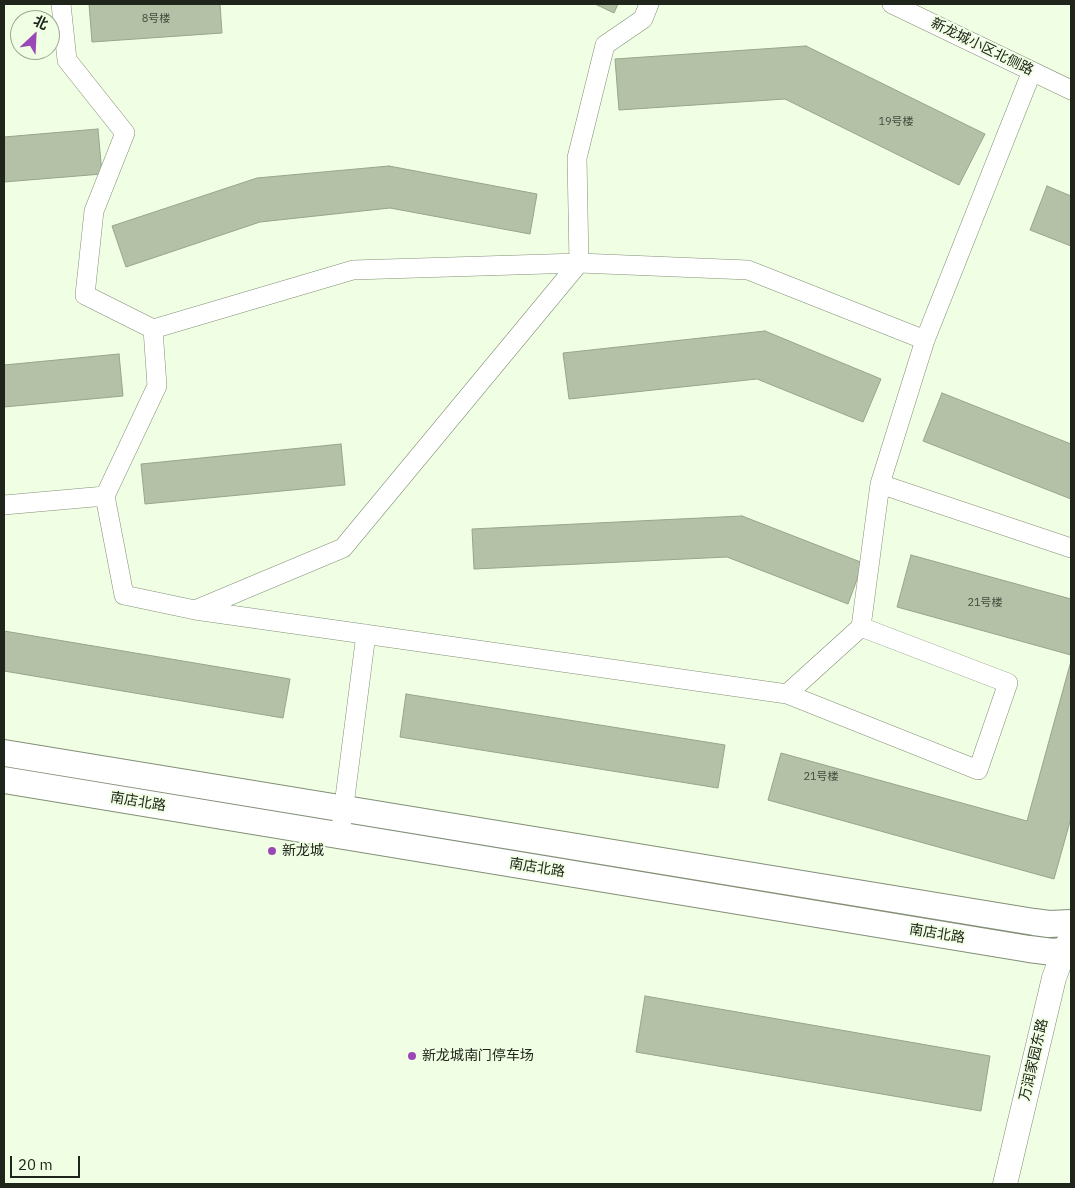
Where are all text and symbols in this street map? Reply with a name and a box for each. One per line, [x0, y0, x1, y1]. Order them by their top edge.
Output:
north arrow [10, 10, 60, 60]
text: 北 [31, 11, 51, 33]
house number: 8号楼 [142, 12, 170, 26]
street label: 新龙城小区北侧路 [928, 15, 1036, 79]
house number: 19号楼 [878, 115, 914, 129]
house number: 21号楼 [967, 596, 1003, 610]
house number: 21号楼 [803, 770, 839, 784]
street label: 南店北路 [109, 789, 167, 815]
place label: 新龙城 [282, 843, 324, 859]
marker: 新龙城 [266, 845, 278, 857]
street label: 南店北路 [508, 855, 566, 881]
street label: 南店北路 [908, 921, 966, 947]
street label: 万润家园东路 [1016, 1017, 1052, 1103]
place label: 新龙城南门停车场 [422, 1048, 534, 1064]
marker: 新龙城南门停车场 [406, 1050, 418, 1062]
scale bar [12, 1146, 82, 1178]
text: 20 m [18, 1155, 53, 1174]

